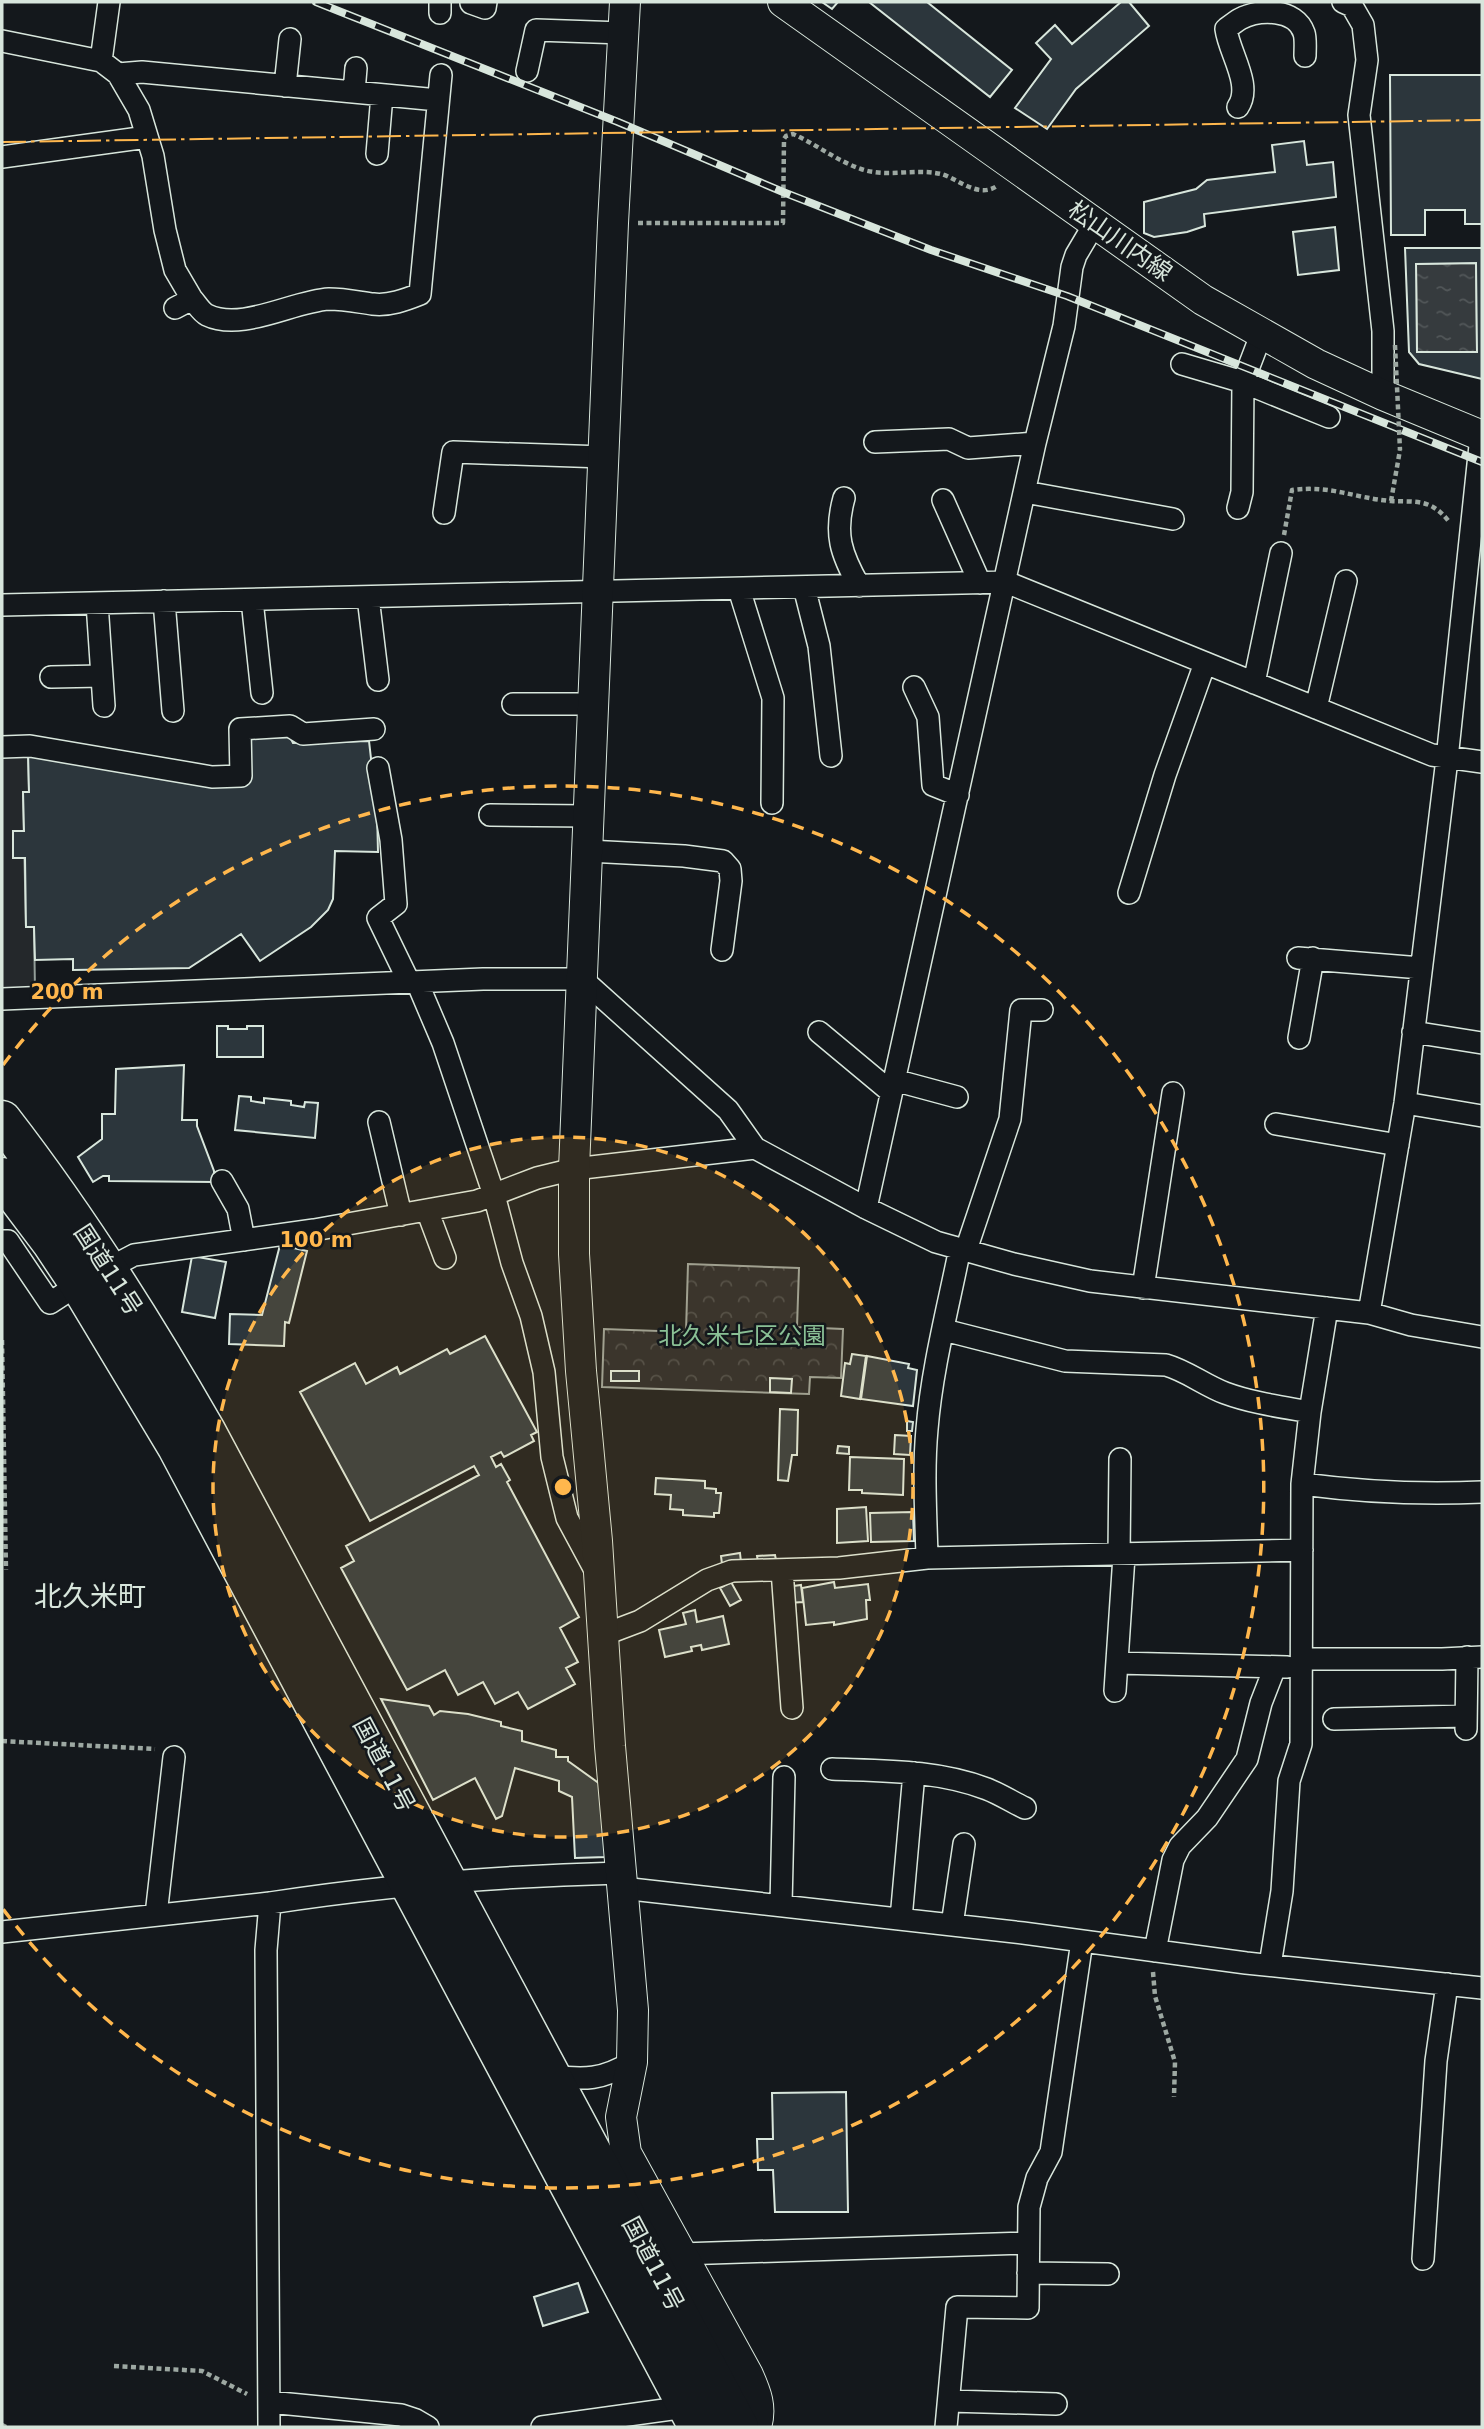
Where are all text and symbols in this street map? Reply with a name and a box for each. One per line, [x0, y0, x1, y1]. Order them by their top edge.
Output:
street label: 松山川内線 [1063, 195, 1177, 287]
text: 200 m [30, 980, 104, 1004]
street label: 国道11号 [68, 1219, 148, 1321]
text: 100 m [279, 1228, 353, 1252]
park label: 北久米七区公園 [658, 1322, 826, 1350]
centre of rings [551, 1475, 575, 1499]
district label: 北久米町 [34, 1580, 146, 1613]
street label: 国道11号 [348, 1713, 420, 1817]
street label: 国道11号 [617, 2212, 689, 2316]

